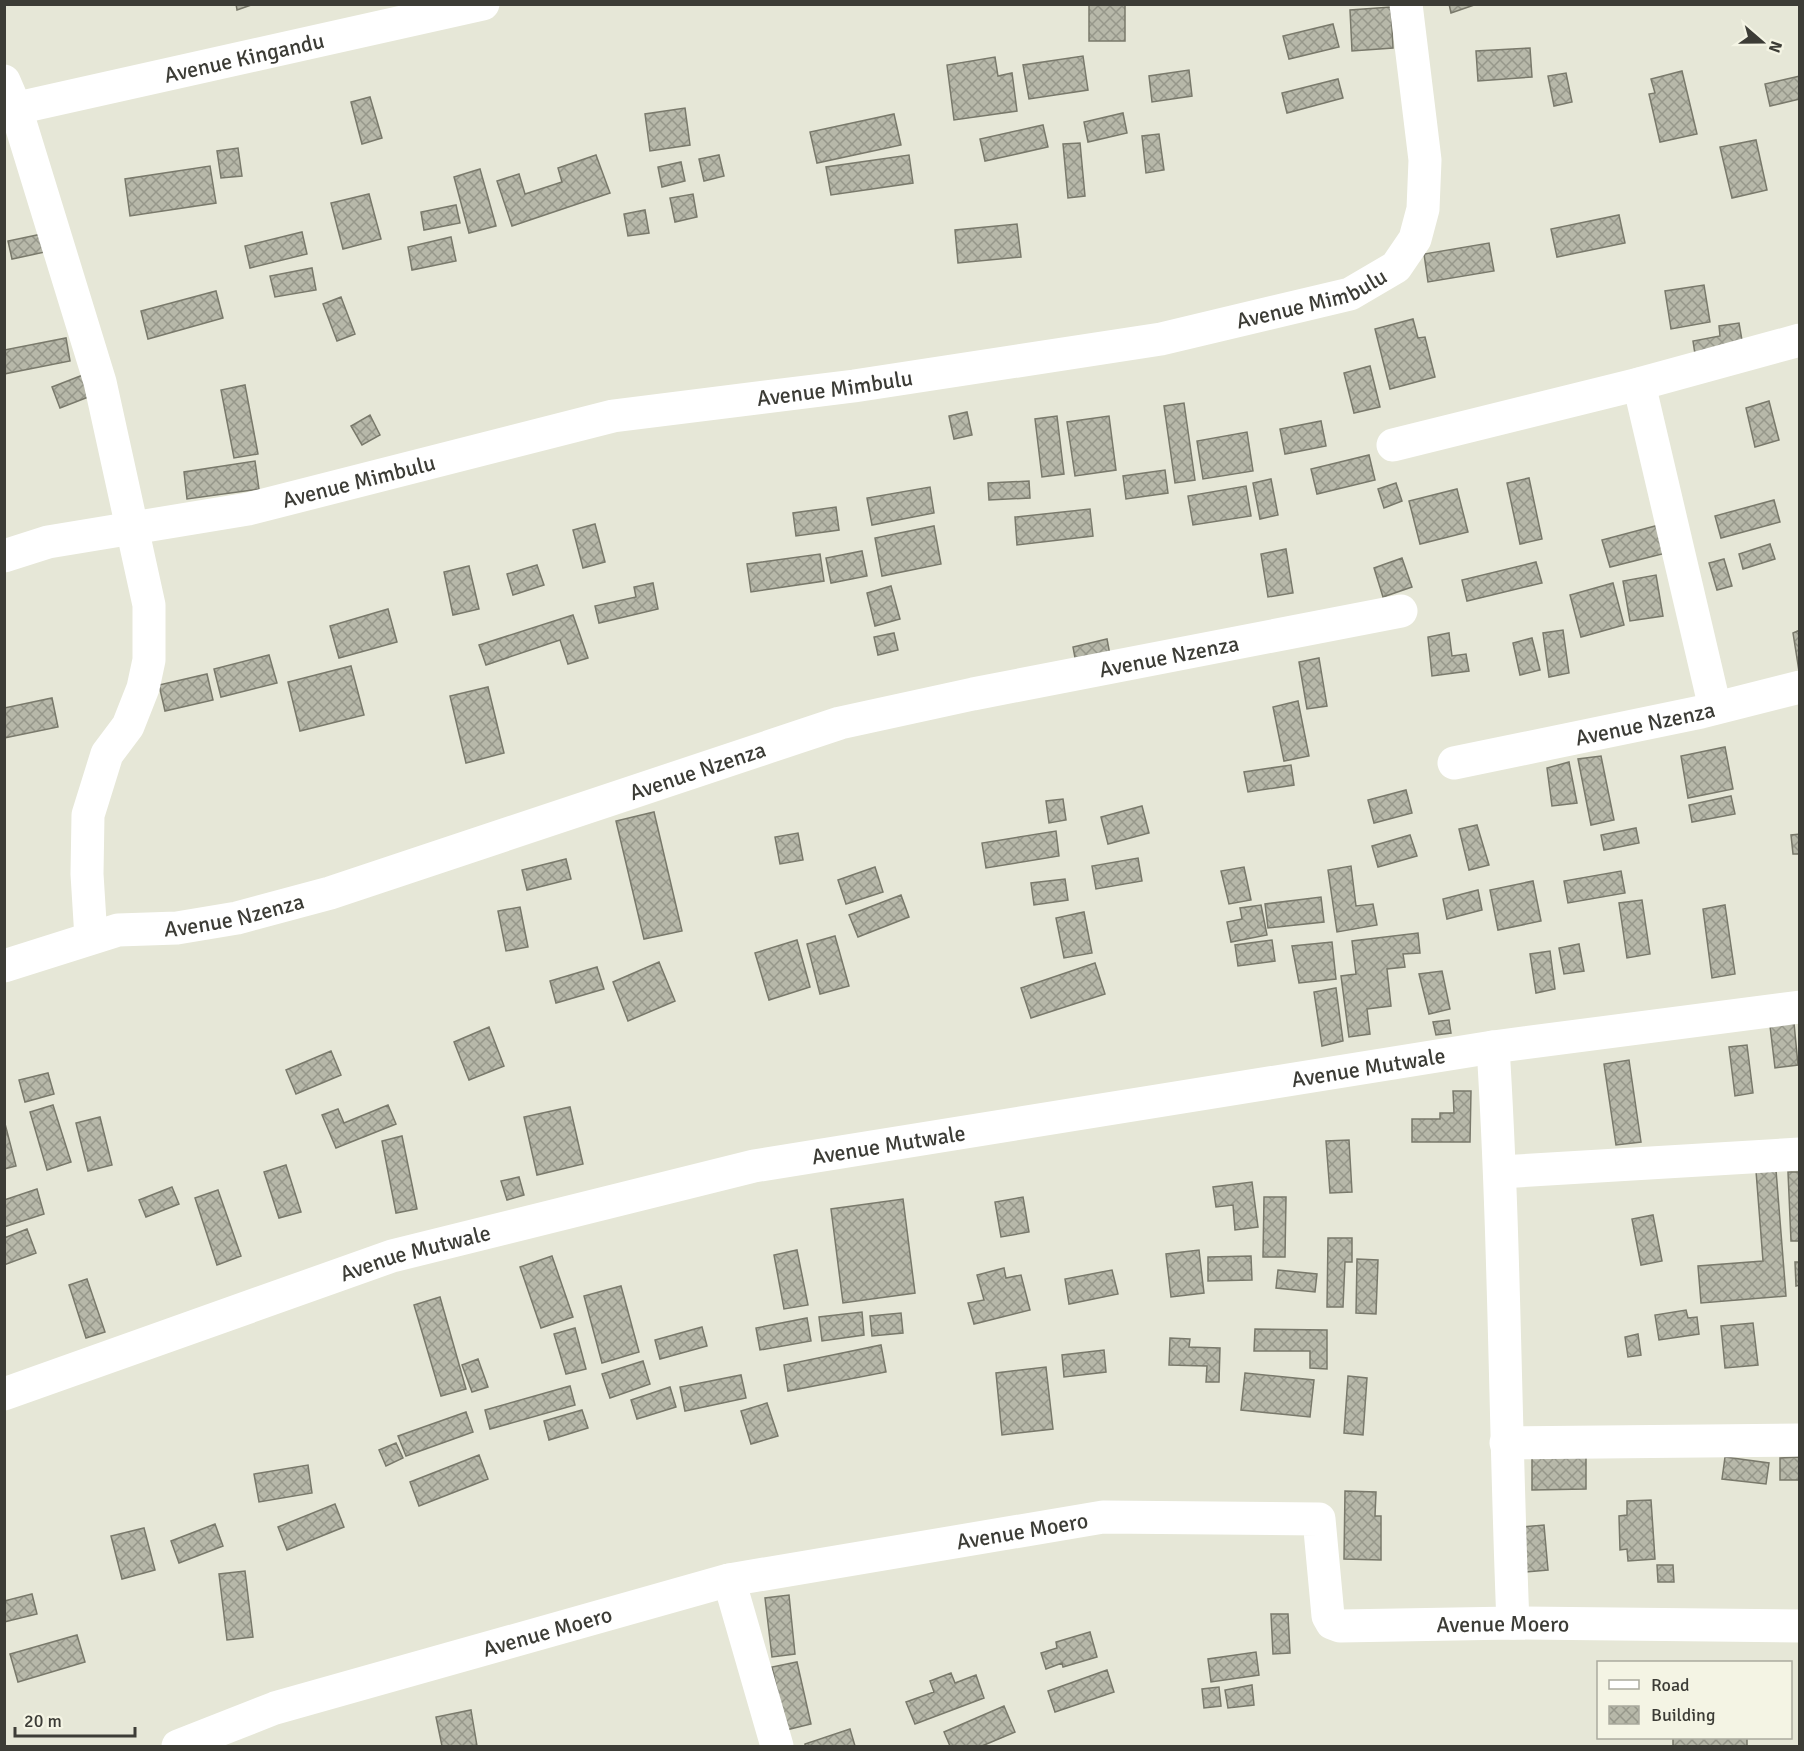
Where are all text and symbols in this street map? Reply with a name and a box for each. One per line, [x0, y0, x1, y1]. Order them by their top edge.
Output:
north arrow [1732, 12, 1792, 72]
street label: Avenue Kingandu [161, 26, 327, 88]
text: N [1764, 38, 1786, 55]
street label: Avenue Mimbulu [1233, 262, 1391, 334]
street label: Avenue Mimbulu [755, 364, 914, 411]
street label: Avenue Mimbulu [279, 448, 438, 513]
street label: Avenue Nzenza [1097, 629, 1241, 683]
street label: Avenue Nzenza [1573, 696, 1718, 751]
street label: Avenue Nzenza [626, 735, 769, 806]
street label: Avenue Nzenza [164, 887, 307, 942]
street label: Avenue Mutwale [1289, 1041, 1447, 1093]
street label: Avenue Mutwale [810, 1119, 967, 1170]
street label: Avenue Mutwale [336, 1219, 493, 1287]
street label: Avenue Moero [954, 1506, 1090, 1555]
street label: Avenue Moero [480, 1600, 615, 1662]
street label: Avenue Moero [1436, 1609, 1569, 1638]
legend [1597, 1661, 1792, 1739]
text: Road [1651, 1674, 1690, 1696]
scale bar [15, 1700, 135, 1738]
text: Building [1651, 1704, 1715, 1726]
text: 20 m [24, 1710, 62, 1732]

